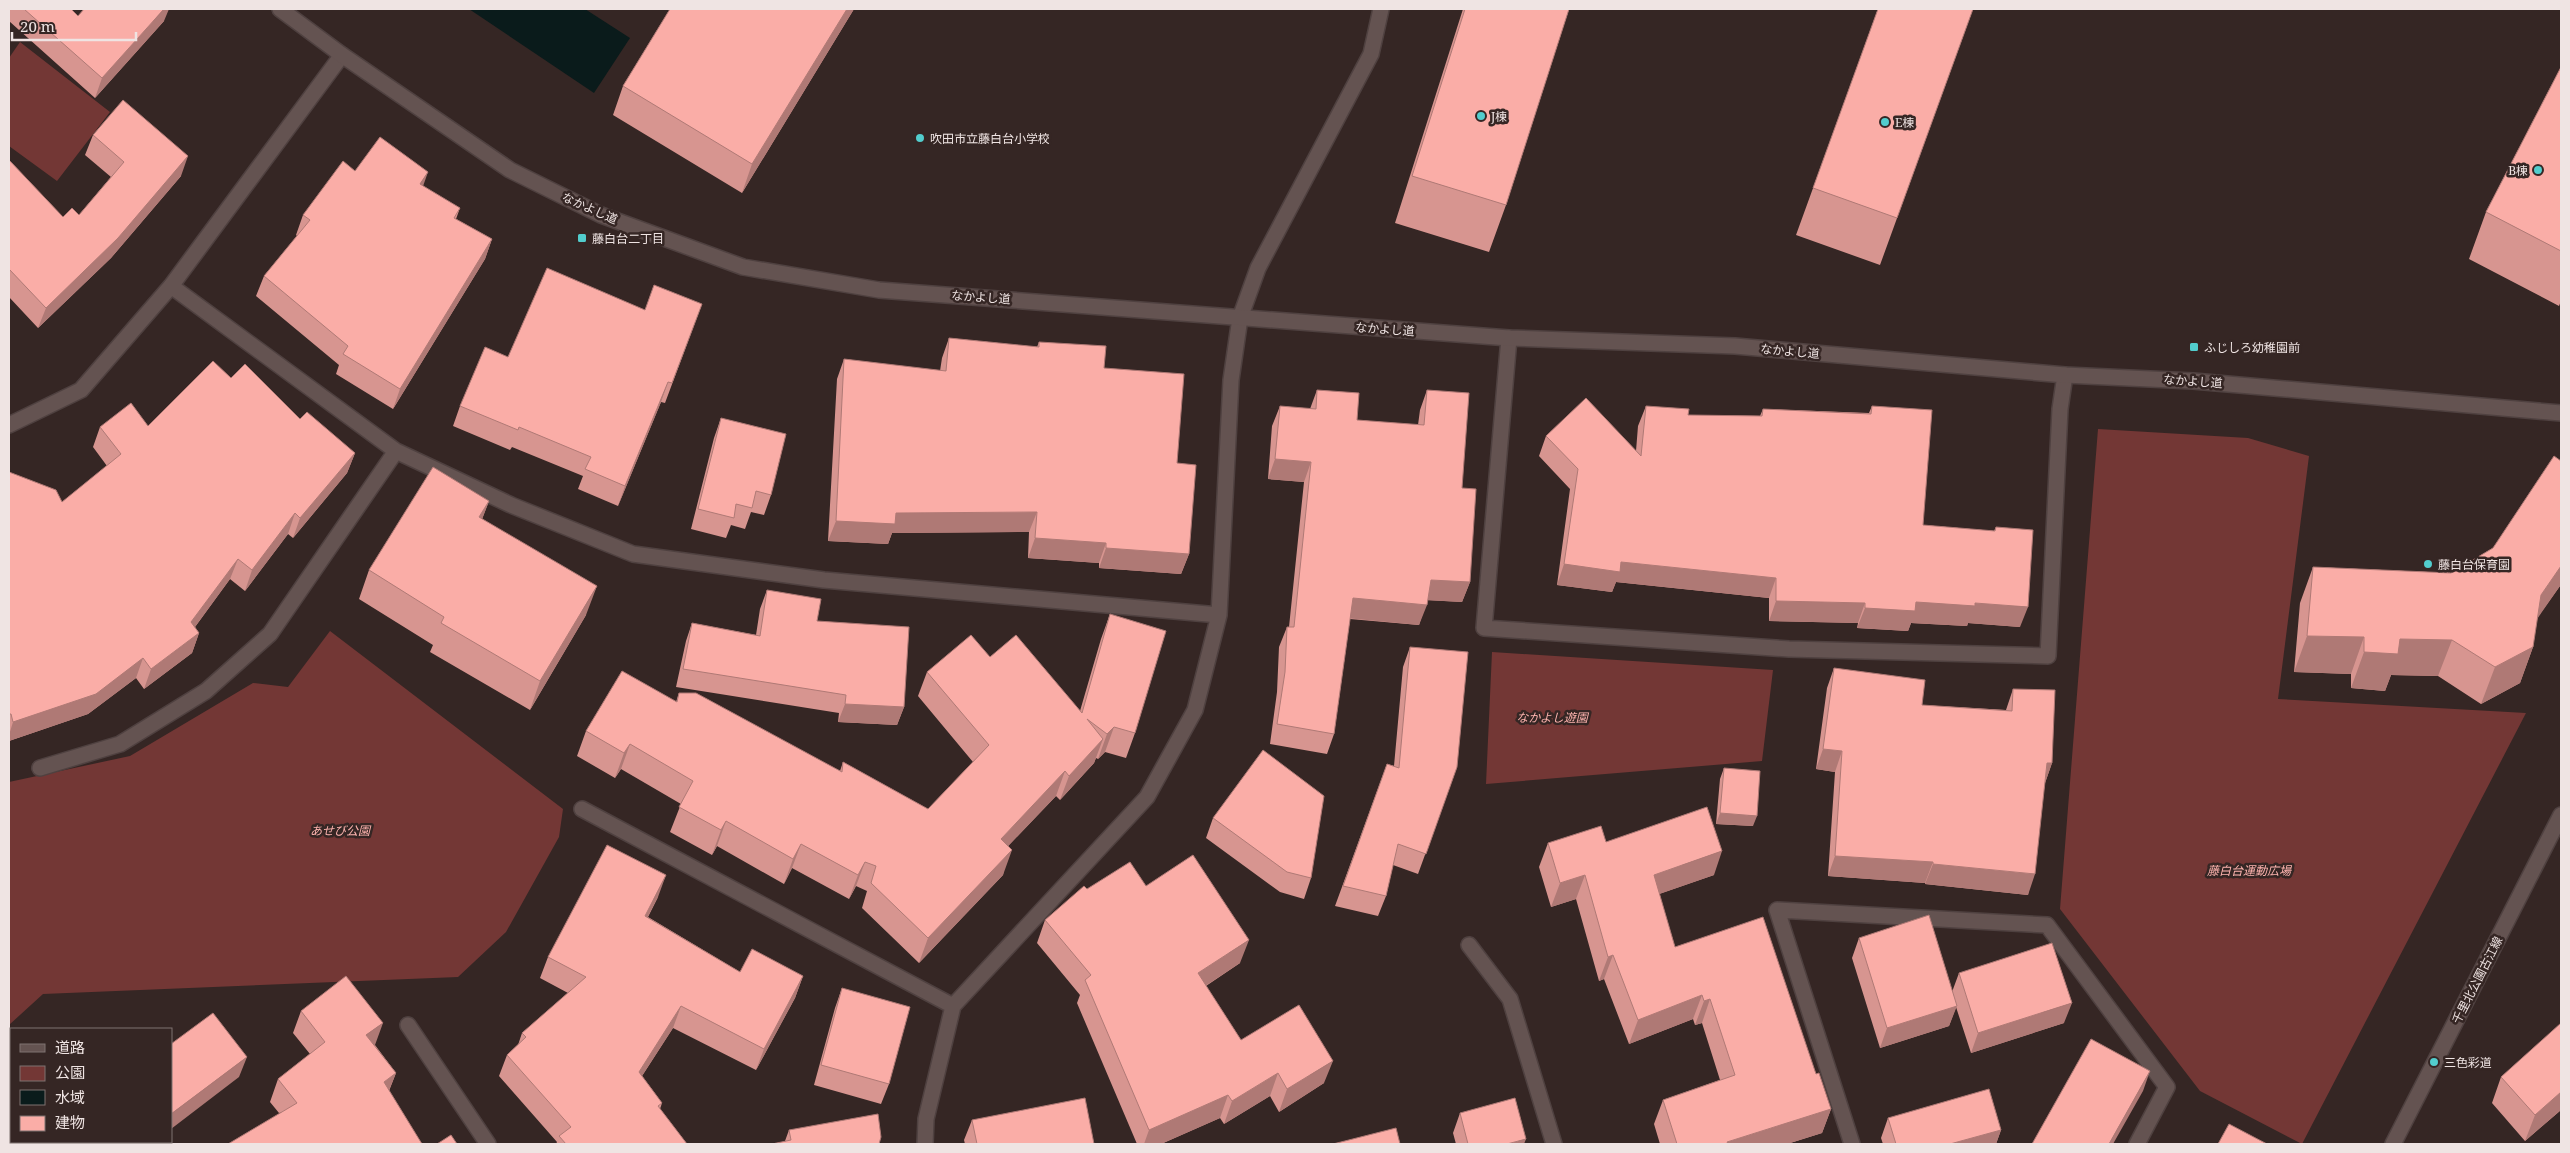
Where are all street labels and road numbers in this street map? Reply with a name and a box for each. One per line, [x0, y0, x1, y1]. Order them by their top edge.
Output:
street label: なかよし道 [559, 188, 621, 228]
street label: なかよし道 [951, 286, 1011, 308]
street label: なかよし道 [1355, 318, 1415, 340]
street label: なかよし道 [1760, 340, 1820, 362]
street label: なかよし道 [2163, 370, 2223, 392]
street label: 千里北公園古江線 [2448, 933, 2506, 1027]

